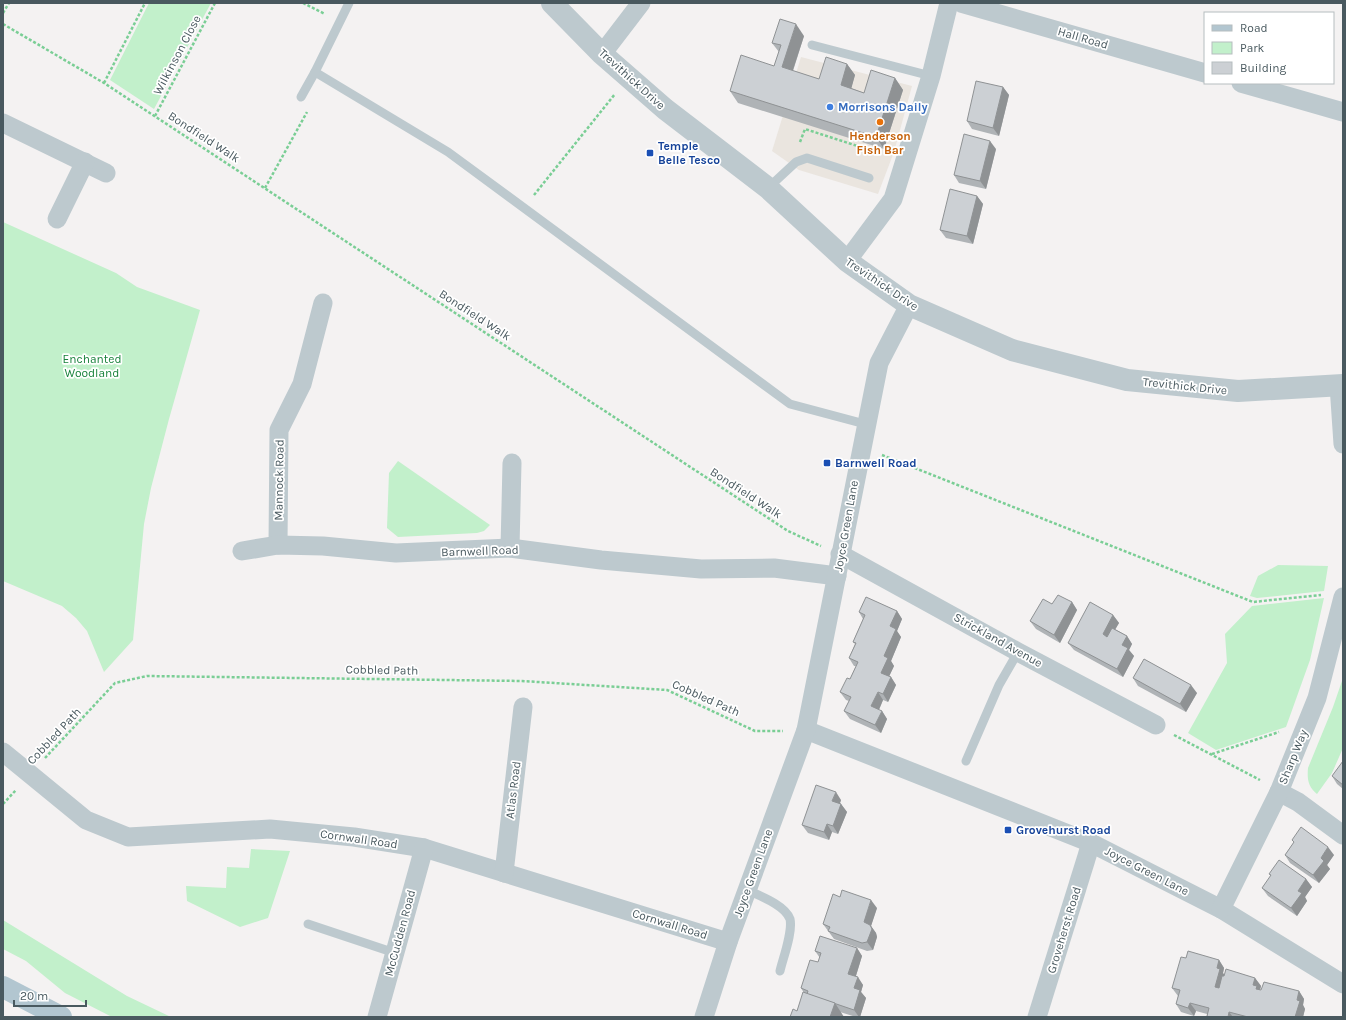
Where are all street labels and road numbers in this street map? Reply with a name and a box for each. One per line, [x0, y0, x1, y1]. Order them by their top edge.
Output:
street label: Wilkinson Close [150, 13, 204, 97]
street label: Hall Road [1056, 24, 1110, 52]
street label: Trevithick Drive [596, 46, 668, 112]
street label: Bondfield Walk [166, 109, 243, 165]
street label: Trevithick Drive [843, 255, 921, 313]
street label: Bondfield Walk [437, 287, 514, 343]
street label: Trevithick Drive [1142, 375, 1228, 397]
street label: Mannock Road [271, 439, 287, 521]
street label: Bondfield Walk [708, 465, 785, 521]
street label: Joyce Green Lane [831, 479, 861, 573]
street label: Barnwell Road [441, 543, 519, 559]
street label: Strickland Avenue [951, 610, 1045, 670]
street label: Cobbled Path [346, 662, 418, 678]
street label: Cobbled Path [670, 677, 742, 719]
street label: Cobbled Path [24, 705, 84, 767]
street label: Sharp Way [1276, 727, 1310, 786]
street label: Atlas Road [503, 760, 523, 820]
street label: Cornwall Road [319, 827, 399, 851]
street label: Joyce Green Lane [731, 827, 775, 919]
street label: Joyce Green Lane [1103, 844, 1191, 898]
street label: Groveherst Road [1044, 885, 1084, 975]
street label: McCudden Road [382, 888, 418, 978]
street label: Cornwall Road [631, 906, 709, 942]

